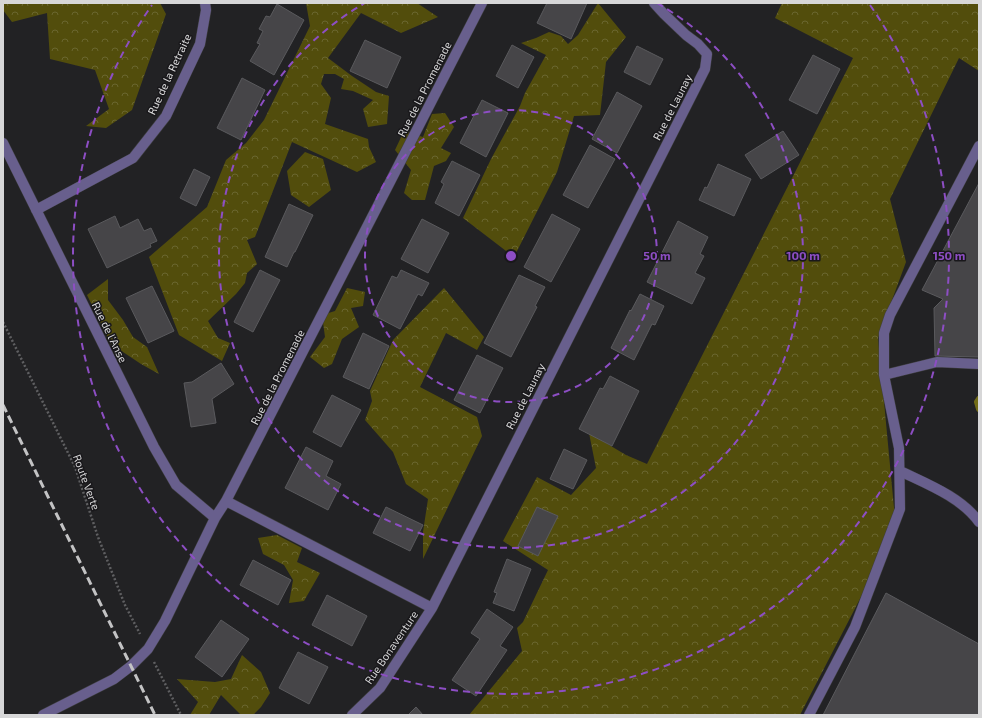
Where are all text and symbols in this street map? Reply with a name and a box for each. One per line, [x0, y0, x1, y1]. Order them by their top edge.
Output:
street label: Rue de la Retraite [145, 31, 194, 117]
street label: Rue de la Promenade [394, 39, 454, 139]
street label: Rue de Launay [650, 72, 694, 142]
text: 50 m [643, 248, 671, 262]
text: 100 m [786, 248, 820, 262]
text: 150 m [933, 248, 965, 262]
centre of rings [504, 249, 518, 263]
street label: Rue de l'Anse [90, 300, 130, 364]
street label: Rue de la Promenade [247, 327, 307, 427]
street label: Rue de Launay [503, 361, 547, 431]
street label: Route Verte [71, 452, 103, 512]
street label: Rue Bonaventure [362, 608, 420, 686]

